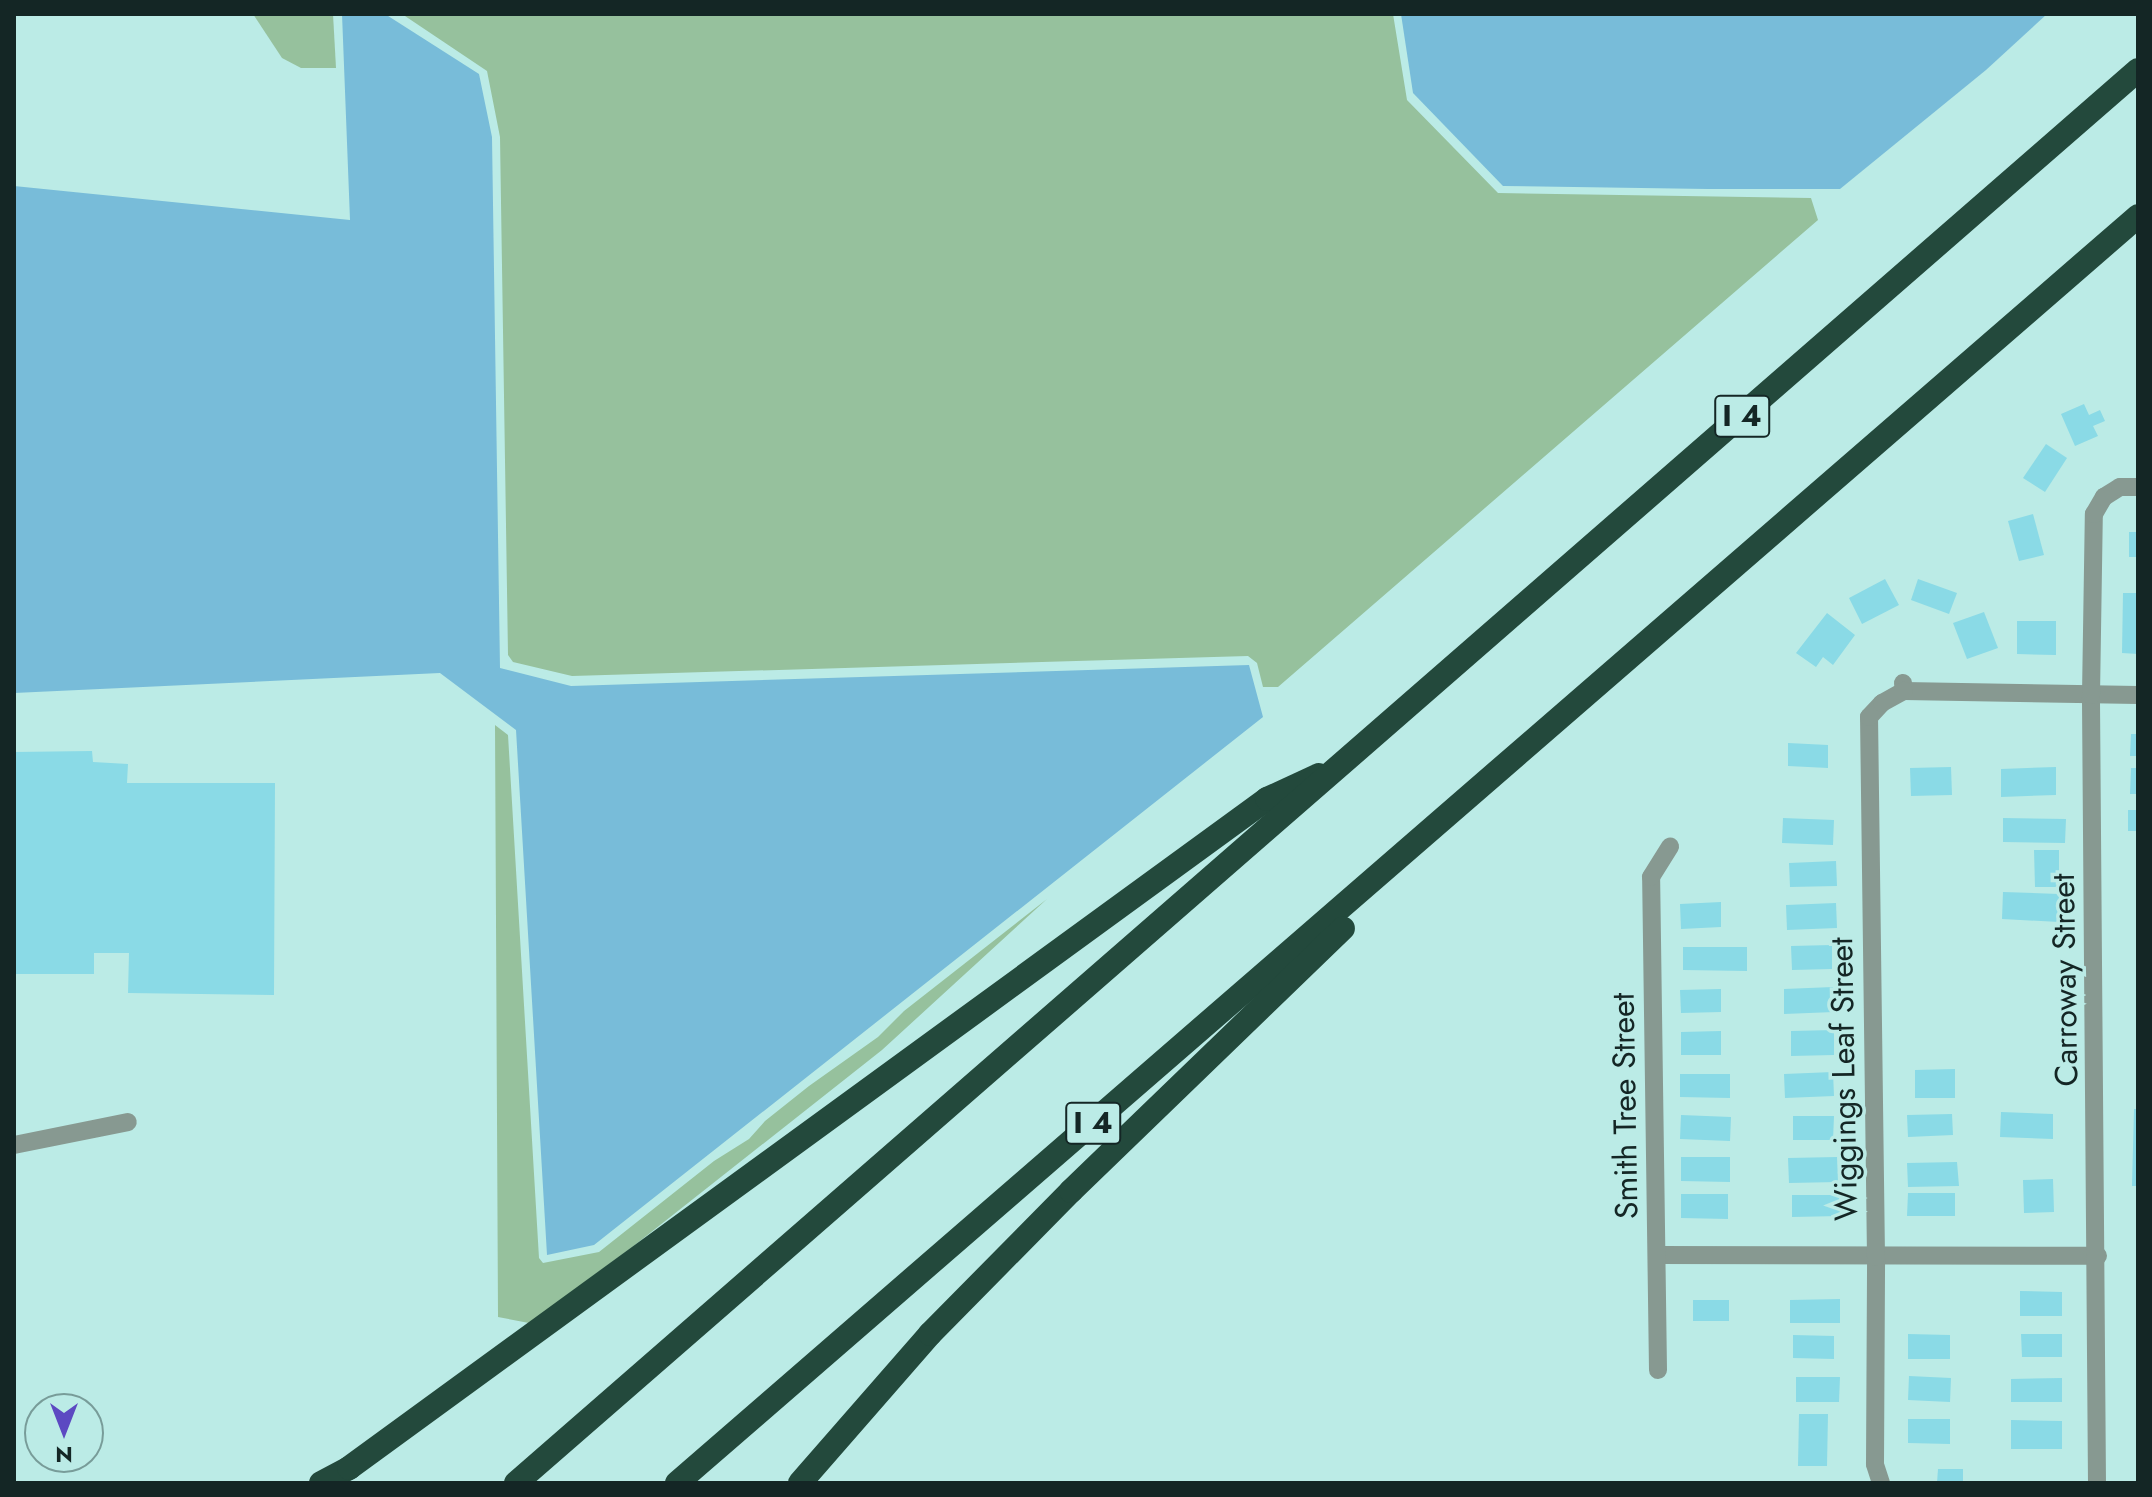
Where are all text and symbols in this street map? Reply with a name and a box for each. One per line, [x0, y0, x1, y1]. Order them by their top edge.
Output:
road number: I 4 [1714, 390, 1770, 442]
street label: Carroway Street [2044, 873, 2086, 1087]
street label: Wiggings Leaf Street [1822, 937, 1866, 1221]
street label: Smith Tree Street [1604, 992, 1646, 1220]
road number: I 4 [1065, 1097, 1121, 1149]
north arrow [24, 1393, 104, 1473]
text: N [55, 1439, 73, 1471]

